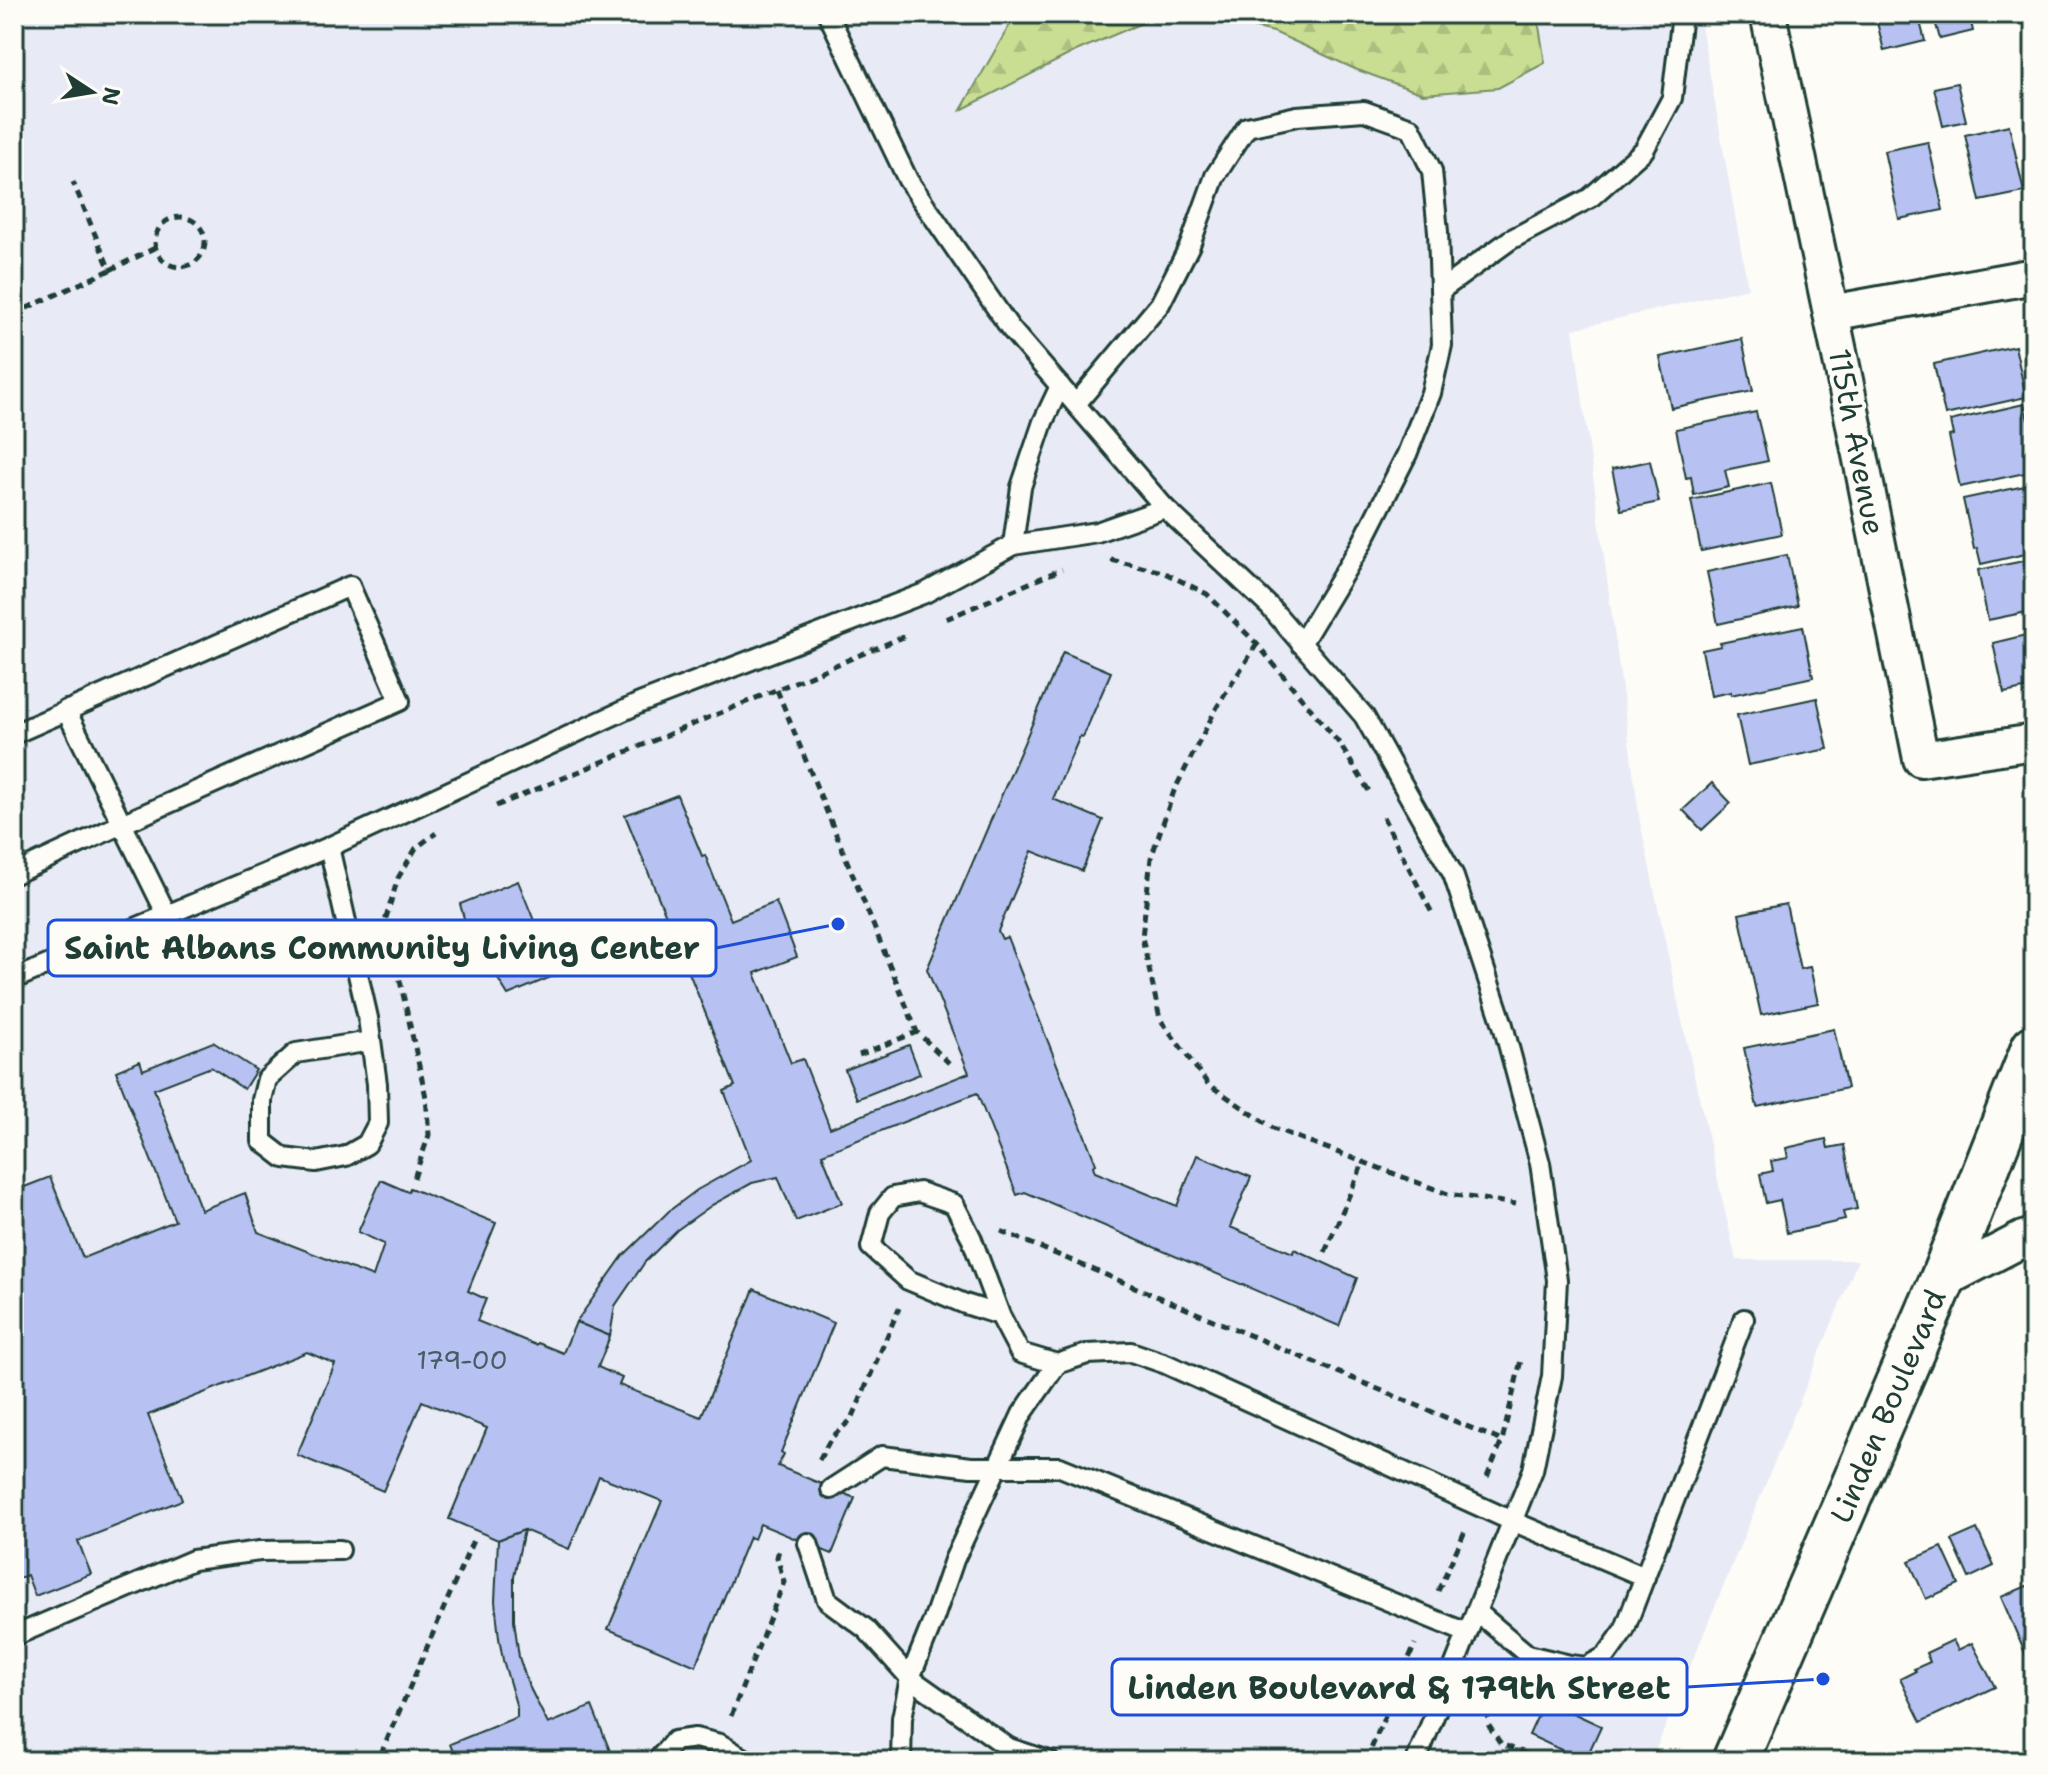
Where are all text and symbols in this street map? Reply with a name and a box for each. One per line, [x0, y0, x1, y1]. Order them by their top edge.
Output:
north arrow [52, 52, 132, 132]
text: N [95, 85, 127, 108]
street label: 115th Avenue [1819, 345, 1895, 539]
callout: Saint Albans Community Living Center [48, 920, 716, 976]
text: Saint Albans Community Living Center [64, 926, 700, 969]
street label: Linden Boulevard [1820, 1283, 1956, 1529]
house number: 179-00 [416, 1342, 508, 1377]
callout: Linden Boulevard & 179th Street [1112, 1659, 1687, 1715]
text: Linden Boulevard & 179th Street [1128, 1666, 1670, 1709]

